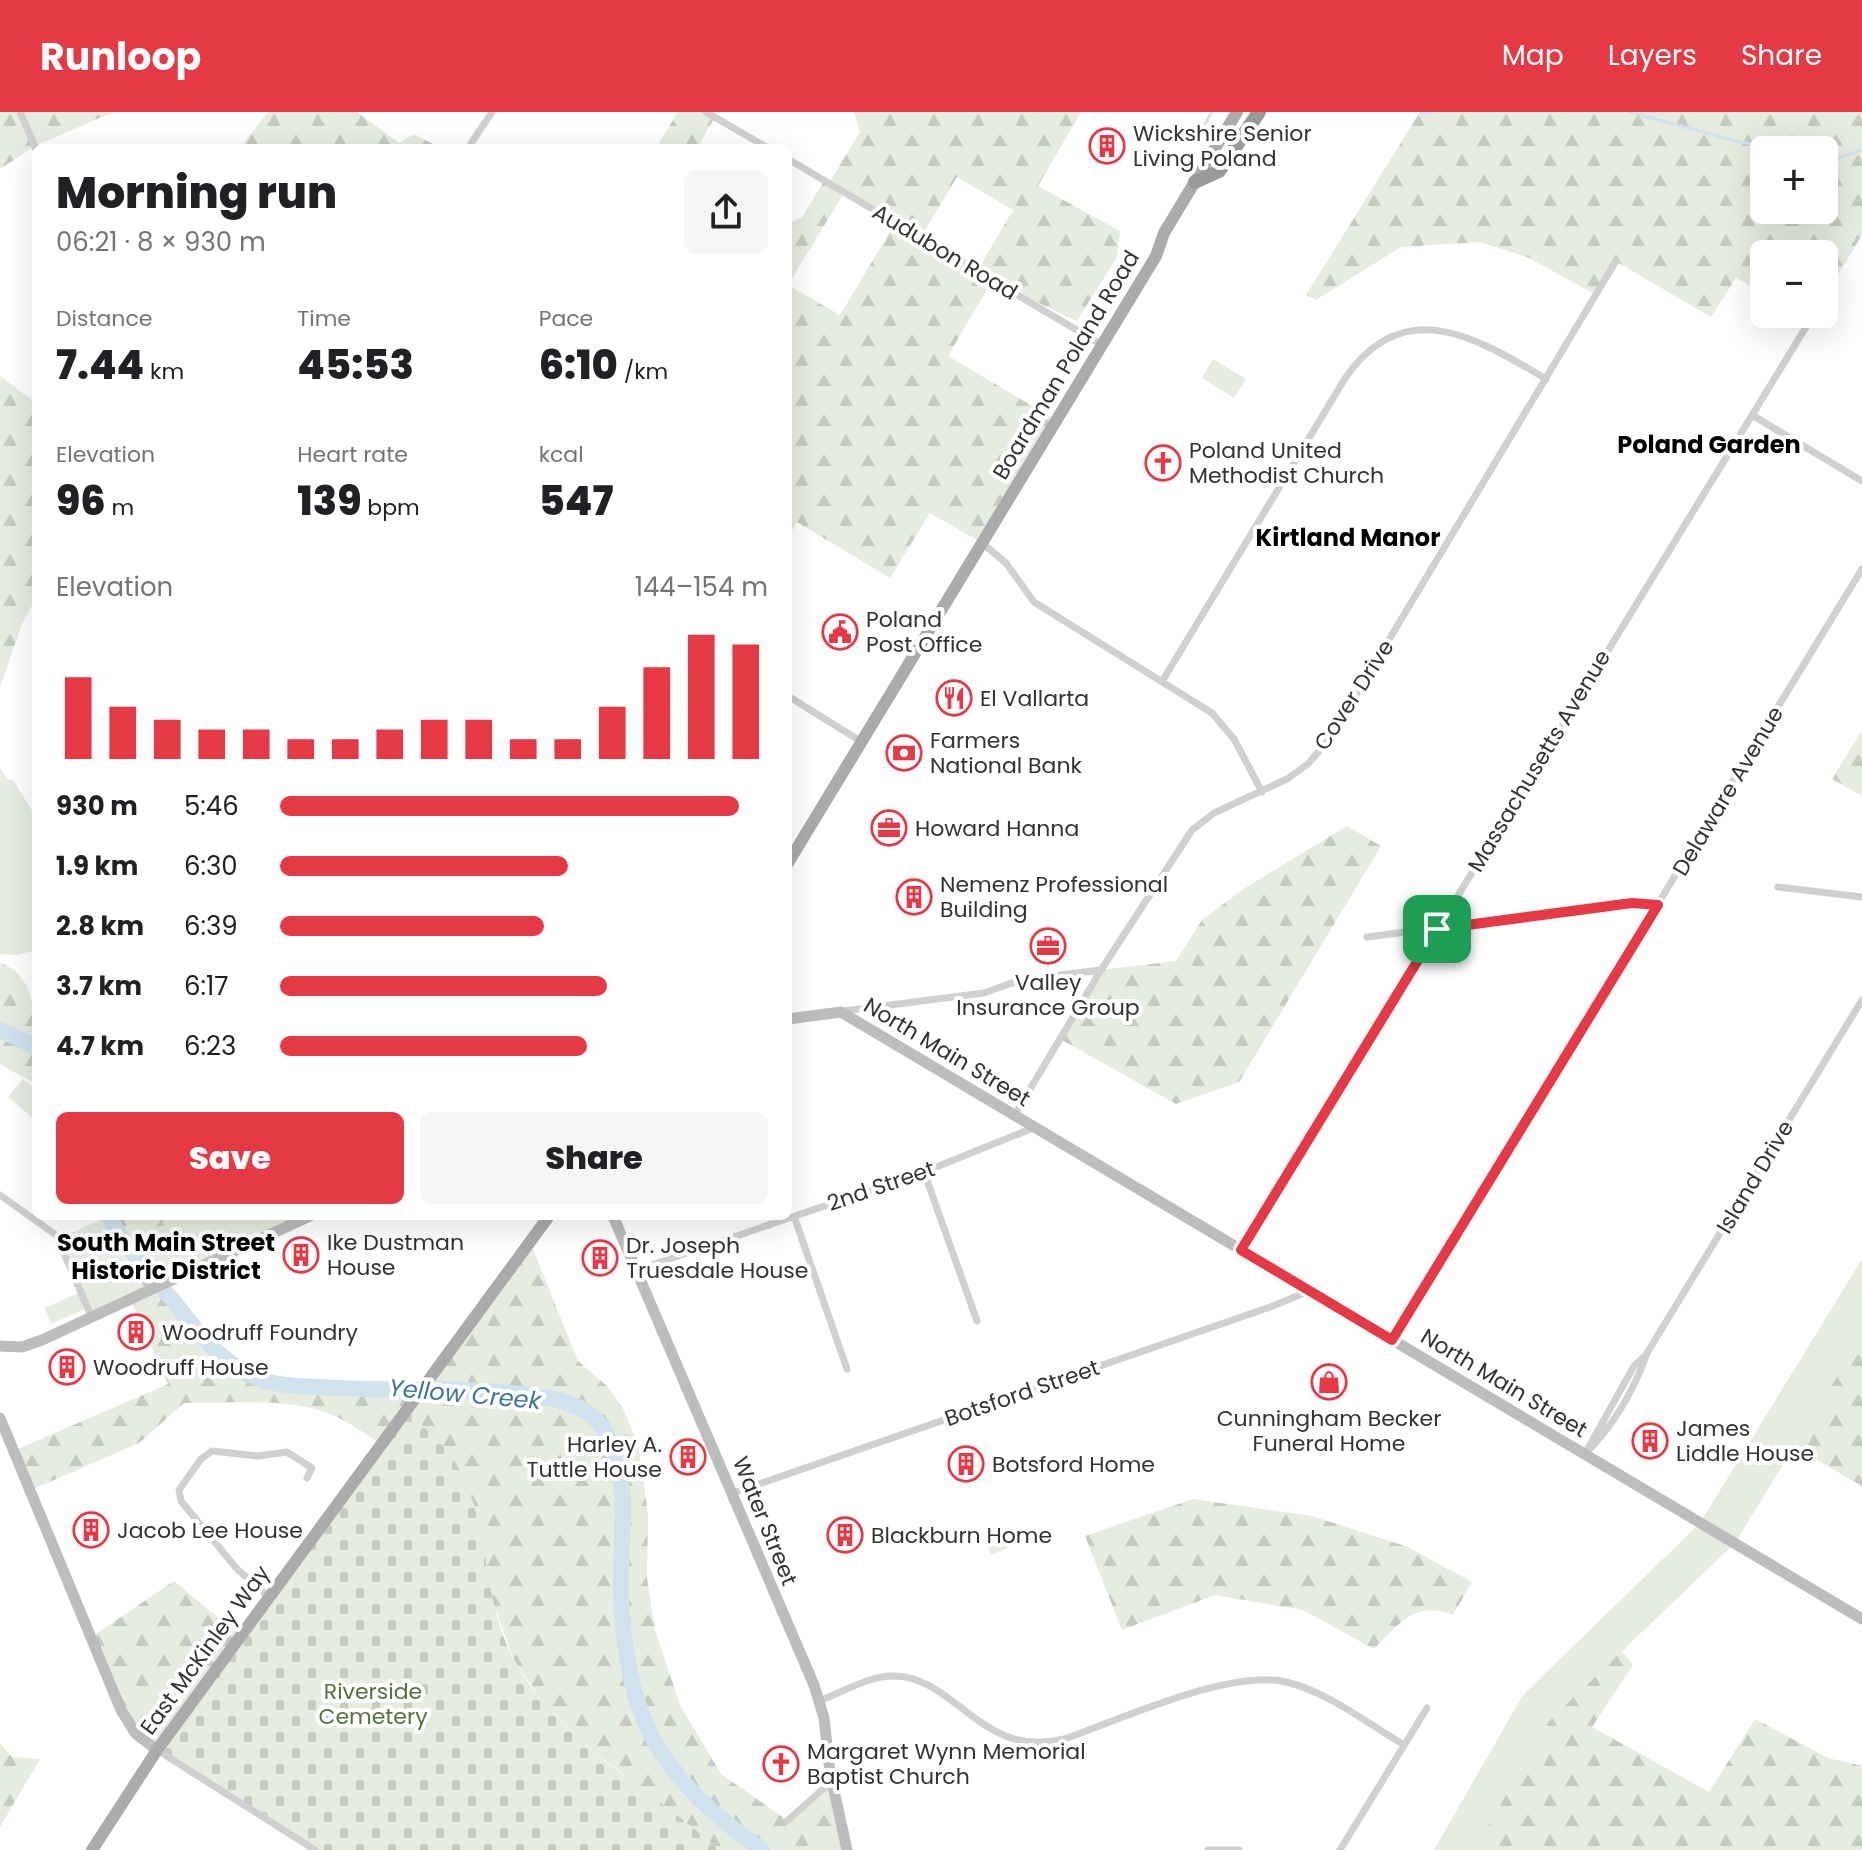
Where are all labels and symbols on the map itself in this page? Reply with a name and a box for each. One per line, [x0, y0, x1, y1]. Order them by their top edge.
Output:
place label: Wickshire Senior Living Poland [1133, 118, 1312, 174]
building icon: Wickshire Senior Living Poland [1088, 127, 1126, 165]
street label: Audubon Road [867, 196, 1023, 308]
street label: Boardman Poland Road [985, 245, 1147, 485]
district label: Poland Garden [1617, 428, 1801, 461]
place label: Poland United Methodist Church [1189, 435, 1384, 491]
church icon: Poland United Methodist Church [1144, 444, 1182, 482]
district label: Kirtland Manor [1256, 521, 1440, 554]
place label: Poland Post Office [866, 604, 982, 660]
public building icon: Poland Post Office [821, 613, 859, 651]
street label: Cover Drive [1307, 634, 1401, 756]
street label: Massachusetts Avenue [1460, 644, 1618, 878]
restaurant icon: El Vallarta [935, 679, 973, 717]
place label: El Vallarta [980, 683, 1089, 714]
street label: Delaware Avenue [1665, 700, 1791, 882]
place label: Farmers National Bank [930, 725, 1083, 781]
bank icon: Farmers National Bank [885, 734, 923, 772]
office icon: Howard Hanna [870, 809, 908, 847]
place label: Howard Hanna [915, 813, 1079, 844]
place label: Nemenz Professional Building [940, 869, 1168, 925]
building icon: Nemenz Professional Building [895, 878, 933, 916]
pin [1403, 895, 1471, 963]
office icon: Valley Insurance Group [1029, 927, 1067, 965]
place label: Valley Insurance Group [956, 967, 1140, 1023]
street label: North Main Street [858, 990, 1036, 1114]
street label: Island Drive [1709, 1115, 1801, 1239]
street label: 2nd Street [823, 1153, 939, 1219]
district label: South Main Street Historic District [57, 1226, 275, 1287]
place label: Ike Dustman House [327, 1227, 464, 1283]
place label: Dr. Joseph Truesdale House [626, 1230, 809, 1286]
building icon: Ike Dustman House [282, 1236, 320, 1274]
building icon: Dr. Joseph Truesdale House [581, 1239, 619, 1277]
building icon: Woodruff Foundry [117, 1313, 155, 1351]
place label: Woodruff Foundry [162, 1317, 359, 1348]
street label: North Main Street [1415, 1321, 1593, 1445]
building icon: Woodruff House [48, 1348, 86, 1386]
place label: Woodruff House [93, 1352, 269, 1383]
street label: Botsford Street [940, 1352, 1104, 1434]
shop icon: Cunningham Becker Funeral Home [1310, 1363, 1348, 1401]
water label: Yellow Creek [388, 1371, 544, 1417]
place label: Cunningham Becker Funeral Home [1217, 1403, 1441, 1459]
place label: James Liddle House [1676, 1413, 1814, 1469]
building icon: James Liddle House [1631, 1422, 1669, 1460]
place label: Harley A. Tuttle House [527, 1429, 662, 1485]
building icon: Harley A. Tuttle House [669, 1438, 707, 1476]
building icon: Botsford Home [947, 1445, 985, 1483]
place label: Botsford Home [992, 1449, 1155, 1480]
street label: Water Street [725, 1452, 805, 1590]
building icon: Jacob Lee House [72, 1511, 110, 1549]
place label: Jacob Lee House [117, 1515, 303, 1546]
building icon: Blackburn Home [826, 1516, 864, 1554]
place label: Blackburn Home [871, 1520, 1052, 1551]
street label: East McKinley Way [133, 1558, 277, 1741]
park label: Riverside Cemetery [318, 1676, 428, 1732]
place label: Margaret Wynn Memorial Baptist Church [807, 1736, 1086, 1792]
church icon: Margaret Wynn Memorial Baptist Church [762, 1745, 800, 1783]

